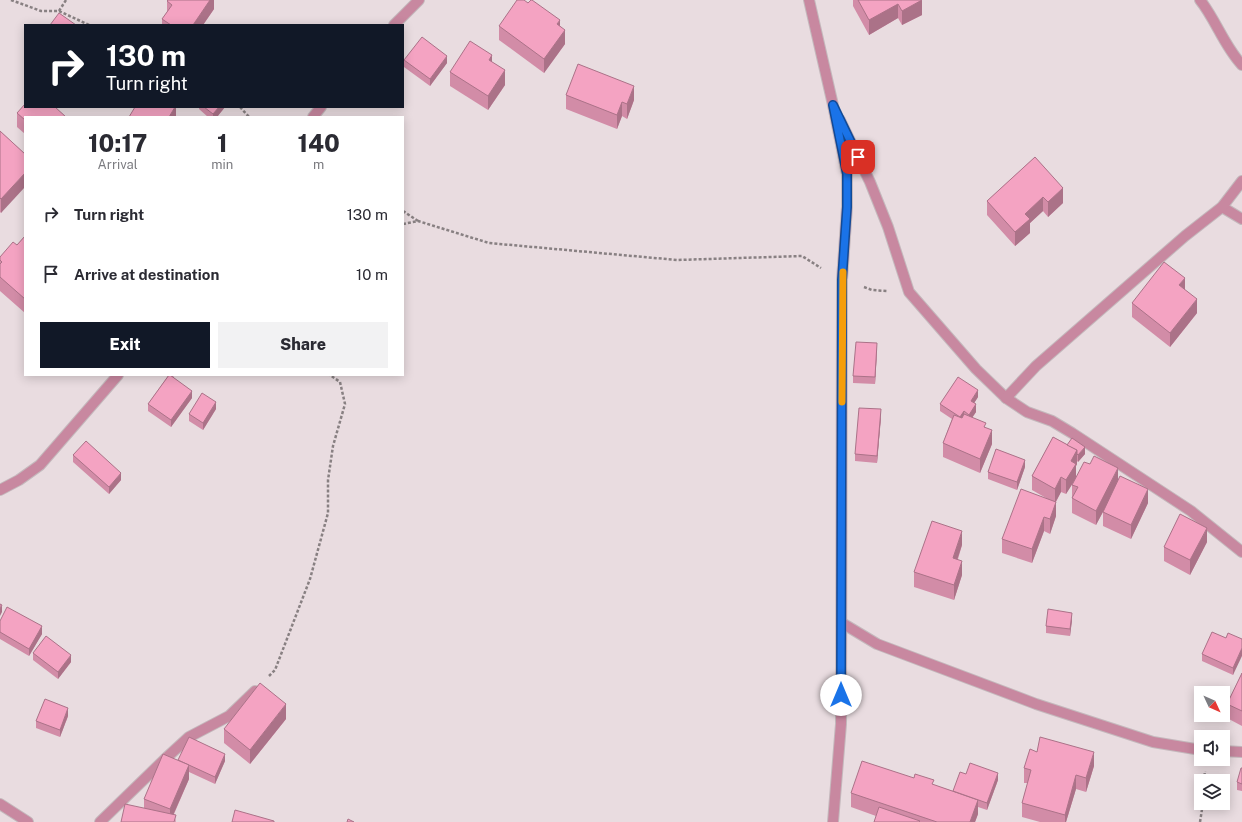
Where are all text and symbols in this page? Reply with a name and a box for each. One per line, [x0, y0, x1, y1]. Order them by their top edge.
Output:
text: 130 m [106, 39, 186, 72]
icon: right [40, 40, 92, 92]
text: Turn right [106, 73, 188, 94]
text: 10:17 [88, 129, 147, 157]
text: 1 [217, 129, 228, 157]
text: 140 [297, 129, 340, 157]
pin [841, 140, 875, 174]
icon: arrive [847, 146, 869, 168]
text: Arrival [98, 157, 138, 172]
text: min [211, 157, 233, 172]
text: m [313, 157, 324, 172]
icon: right [40, 203, 62, 225]
text: Turn right [74, 206, 144, 223]
text: 130 m [347, 206, 388, 223]
icon: arrive [40, 263, 62, 285]
text: Arrive at destination [74, 266, 219, 283]
text: 10 m [356, 266, 388, 283]
button: Exit [40, 322, 210, 368]
button: Share [218, 322, 388, 368]
position arrow [820, 674, 862, 716]
north arrow [1194, 686, 1230, 722]
map controls [1194, 686, 1230, 810]
button: sound [1194, 730, 1230, 766]
button: layers [1194, 774, 1230, 810]

